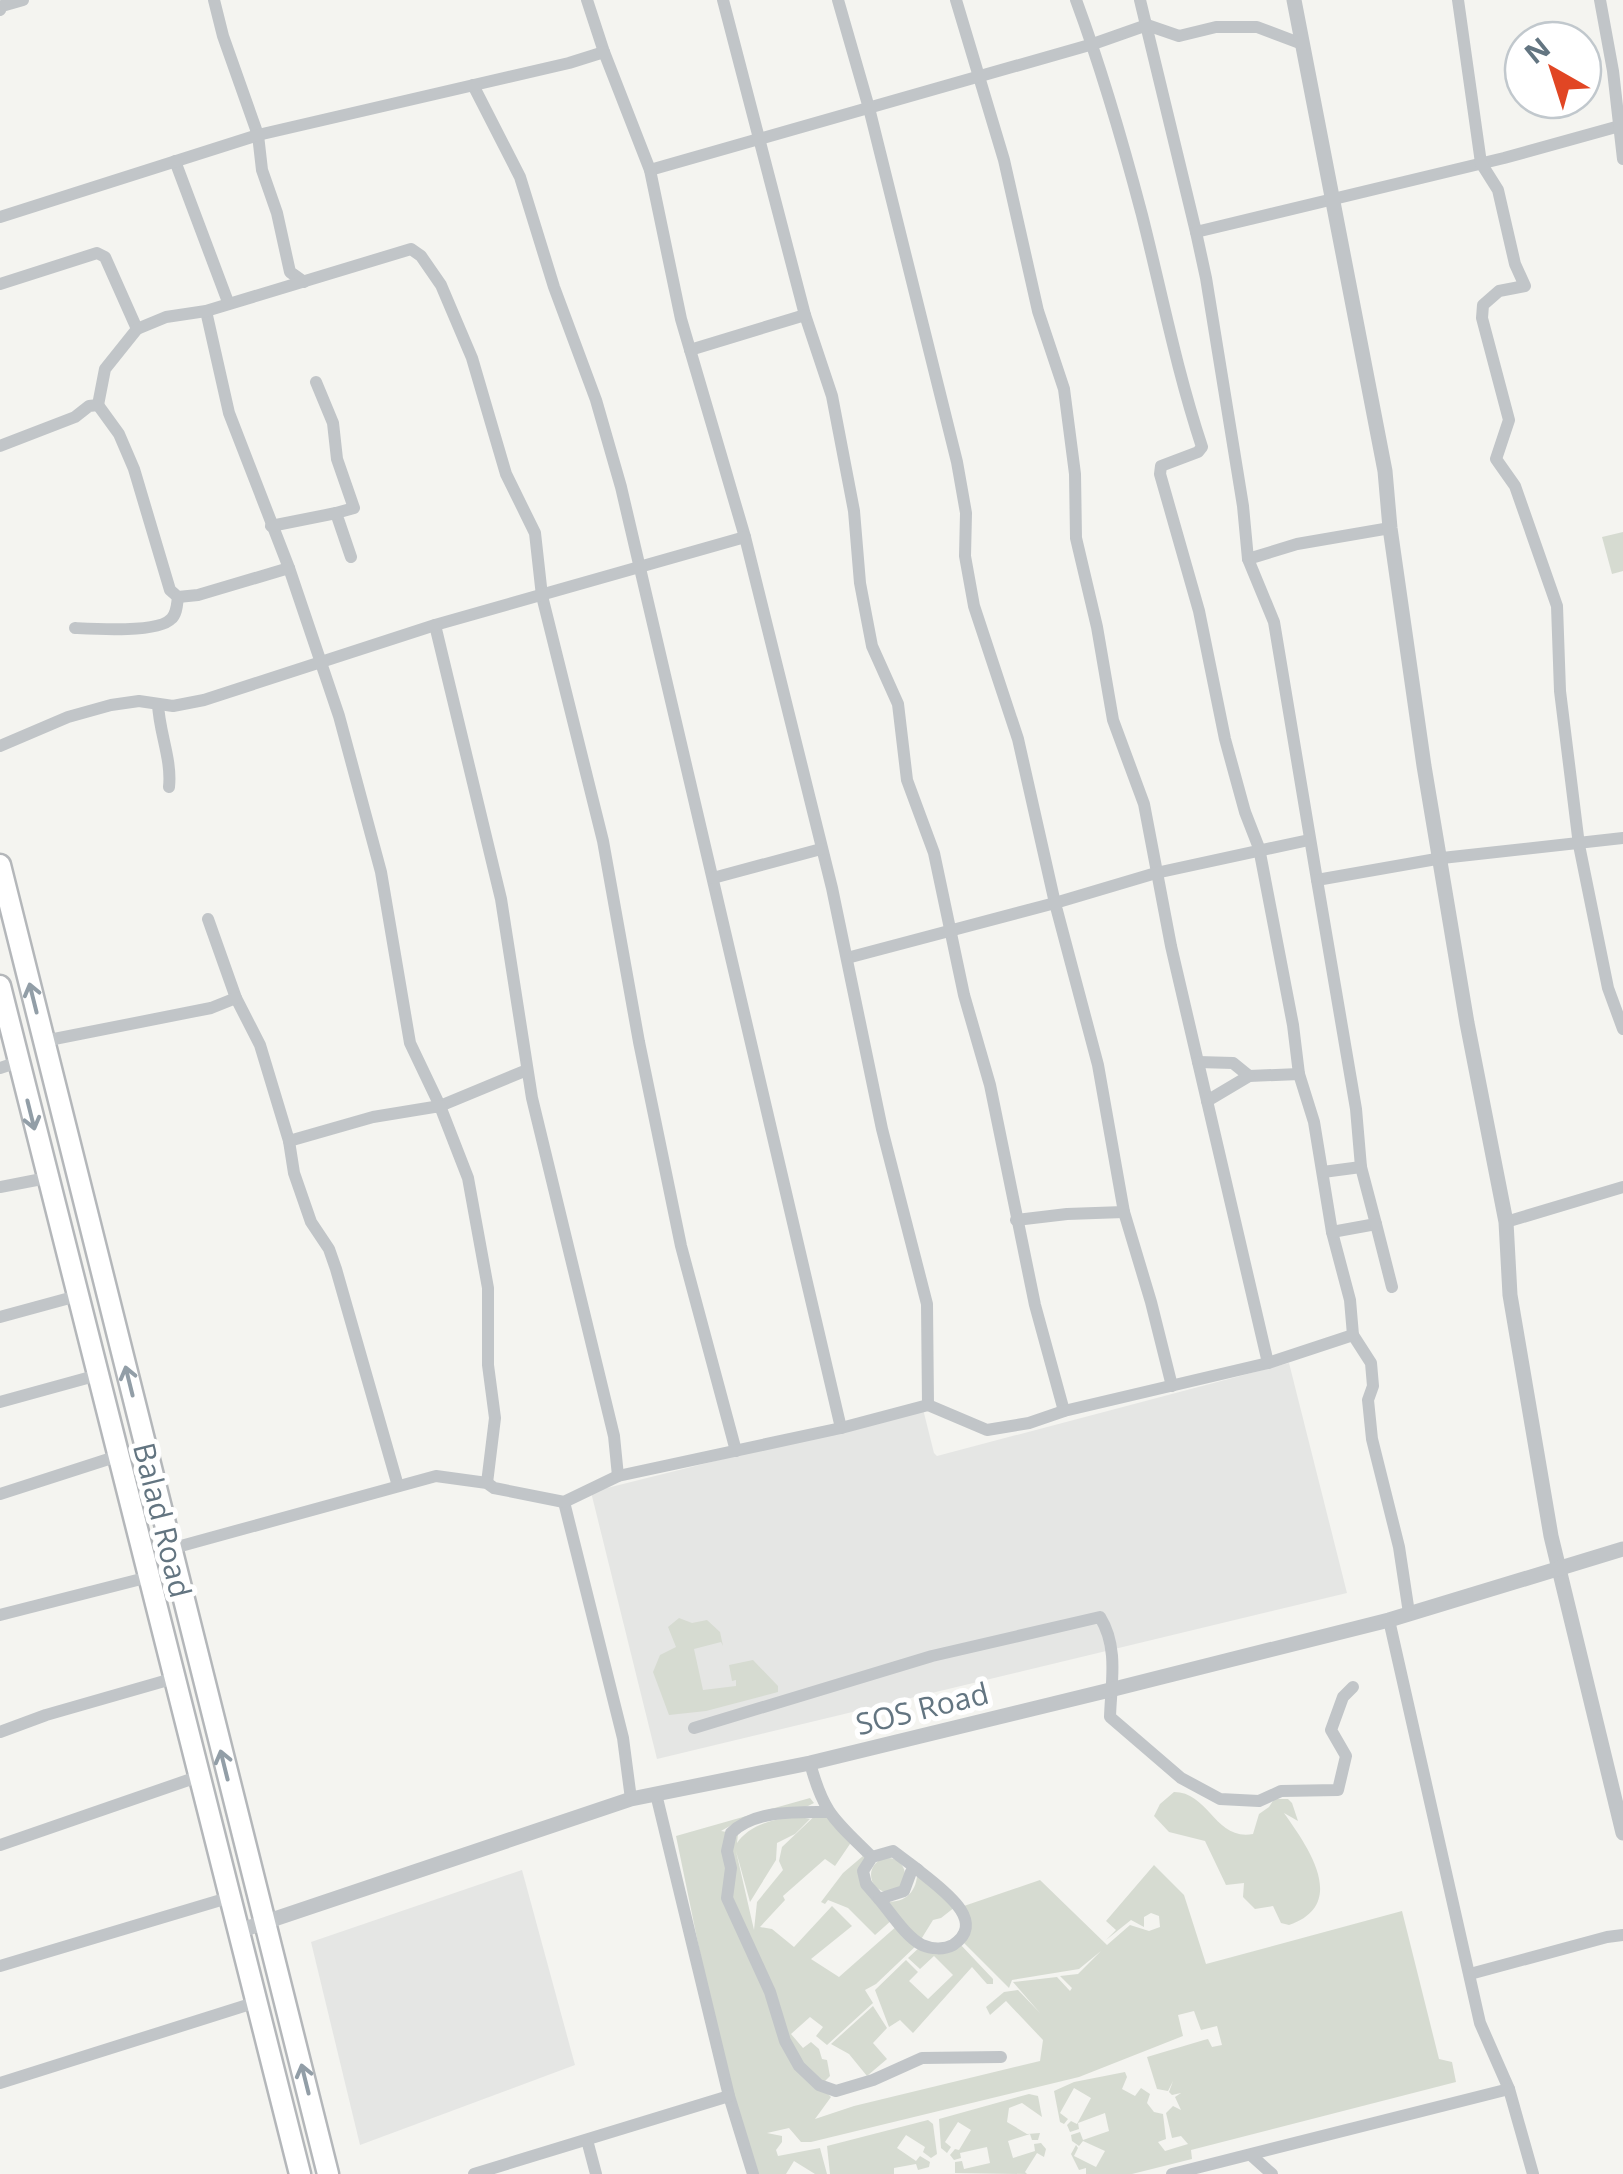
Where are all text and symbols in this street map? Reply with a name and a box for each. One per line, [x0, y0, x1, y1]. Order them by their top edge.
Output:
north arrow [1503, 20, 1603, 120]
text: N [1516, 28, 1557, 72]
one-way arrow [23, 983, 41, 1015]
one-way arrow [23, 1099, 42, 1130]
one-way arrow [118, 1366, 137, 1397]
street label: Balad Road [124, 1438, 202, 1602]
street label: SOS Road [851, 1672, 993, 1744]
one-way arrow [214, 1750, 232, 1782]
one-way arrow [295, 2064, 313, 2096]

